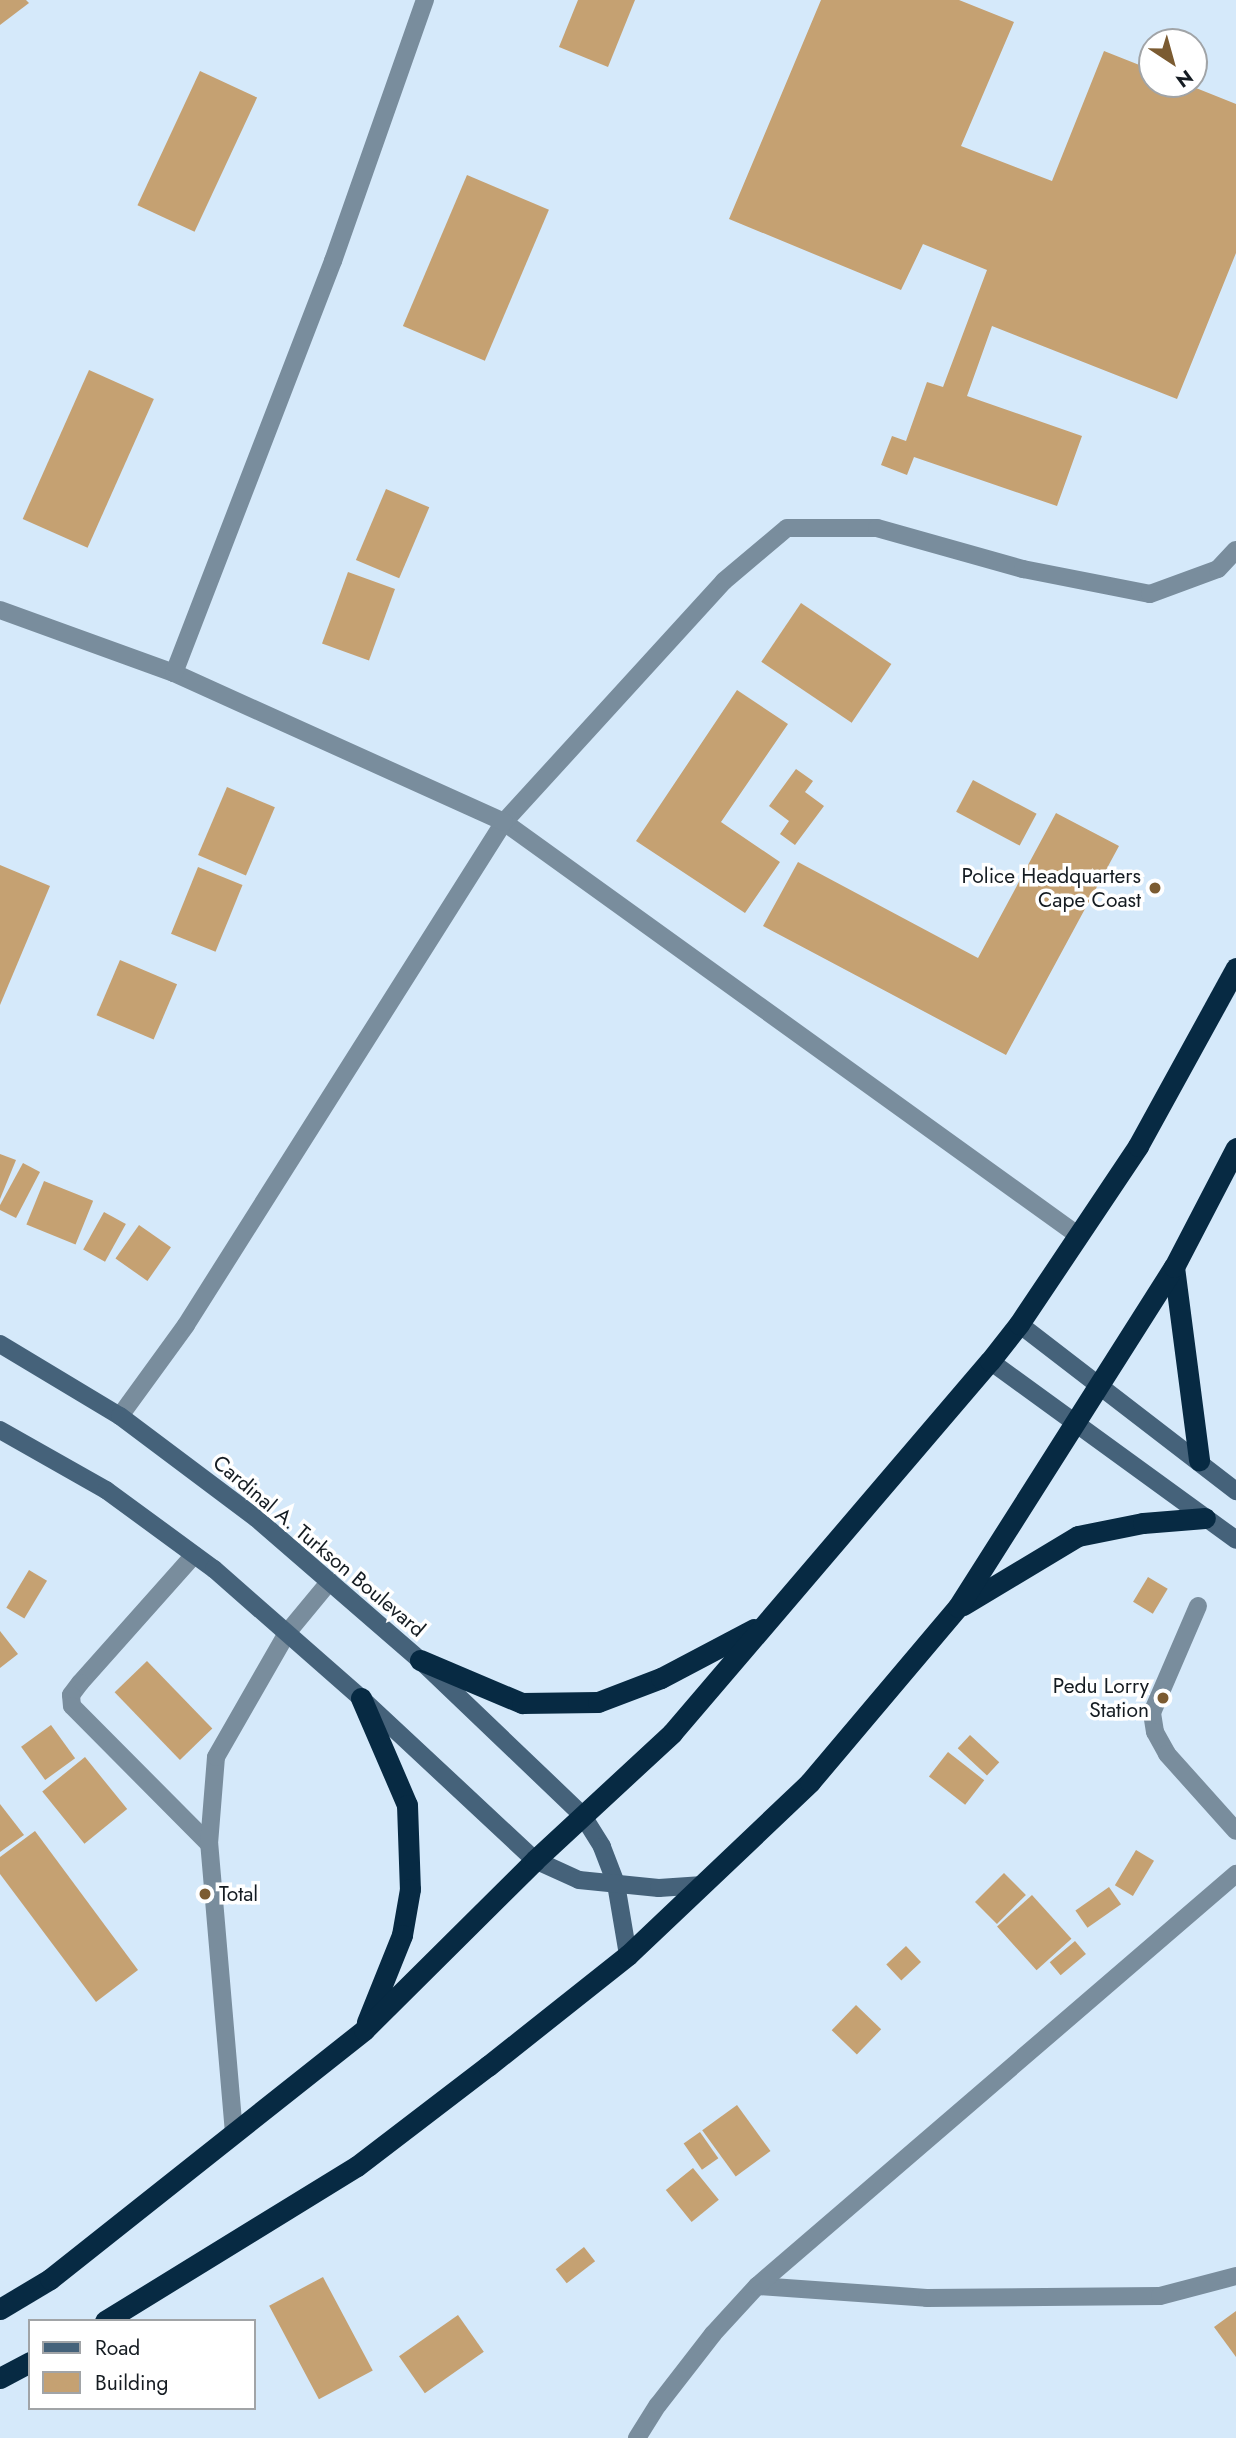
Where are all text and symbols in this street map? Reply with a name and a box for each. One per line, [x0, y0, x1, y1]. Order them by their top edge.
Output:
north arrow [1138, 28, 1208, 98]
text: N [1170, 63, 1199, 94]
place label: Police Headquarters Cape Coast [961, 863, 1141, 913]
marker: Police Headquarters Cape Coast [1147, 880, 1163, 896]
street label: Cardinal A. Turkson Boulevard [208, 1450, 430, 1642]
place label: Pedu Lorry Station [1053, 1673, 1149, 1723]
marker: Pedu Lorry Station [1155, 1690, 1171, 1706]
place label: Total [219, 1881, 258, 1907]
marker: Total [197, 1886, 213, 1902]
legend [28, 2319, 256, 2410]
text: Road [95, 2333, 140, 2363]
text: Building [95, 2368, 168, 2398]

